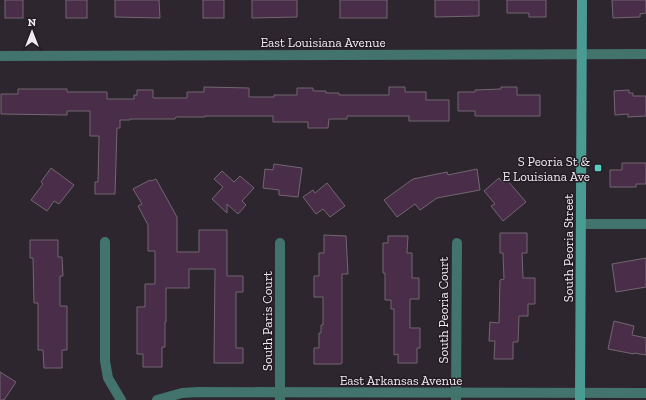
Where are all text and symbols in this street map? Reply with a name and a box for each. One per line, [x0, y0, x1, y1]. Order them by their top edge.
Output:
north arrow [12, 12, 52, 52]
text: N [28, 16, 37, 29]
street label: East Louisiana Avenue [260, 35, 386, 50]
place label: S Peoria St & E Louisiana Ave [502, 154, 591, 184]
marker: S Peoria St & E Louisiana Ave [593, 163, 603, 173]
street label: South Peoria Street [561, 194, 576, 302]
street label: South Peoria Court [436, 256, 451, 363]
street label: South Paris Court [260, 271, 275, 371]
street label: East Arkansas Avenue [340, 373, 462, 388]

